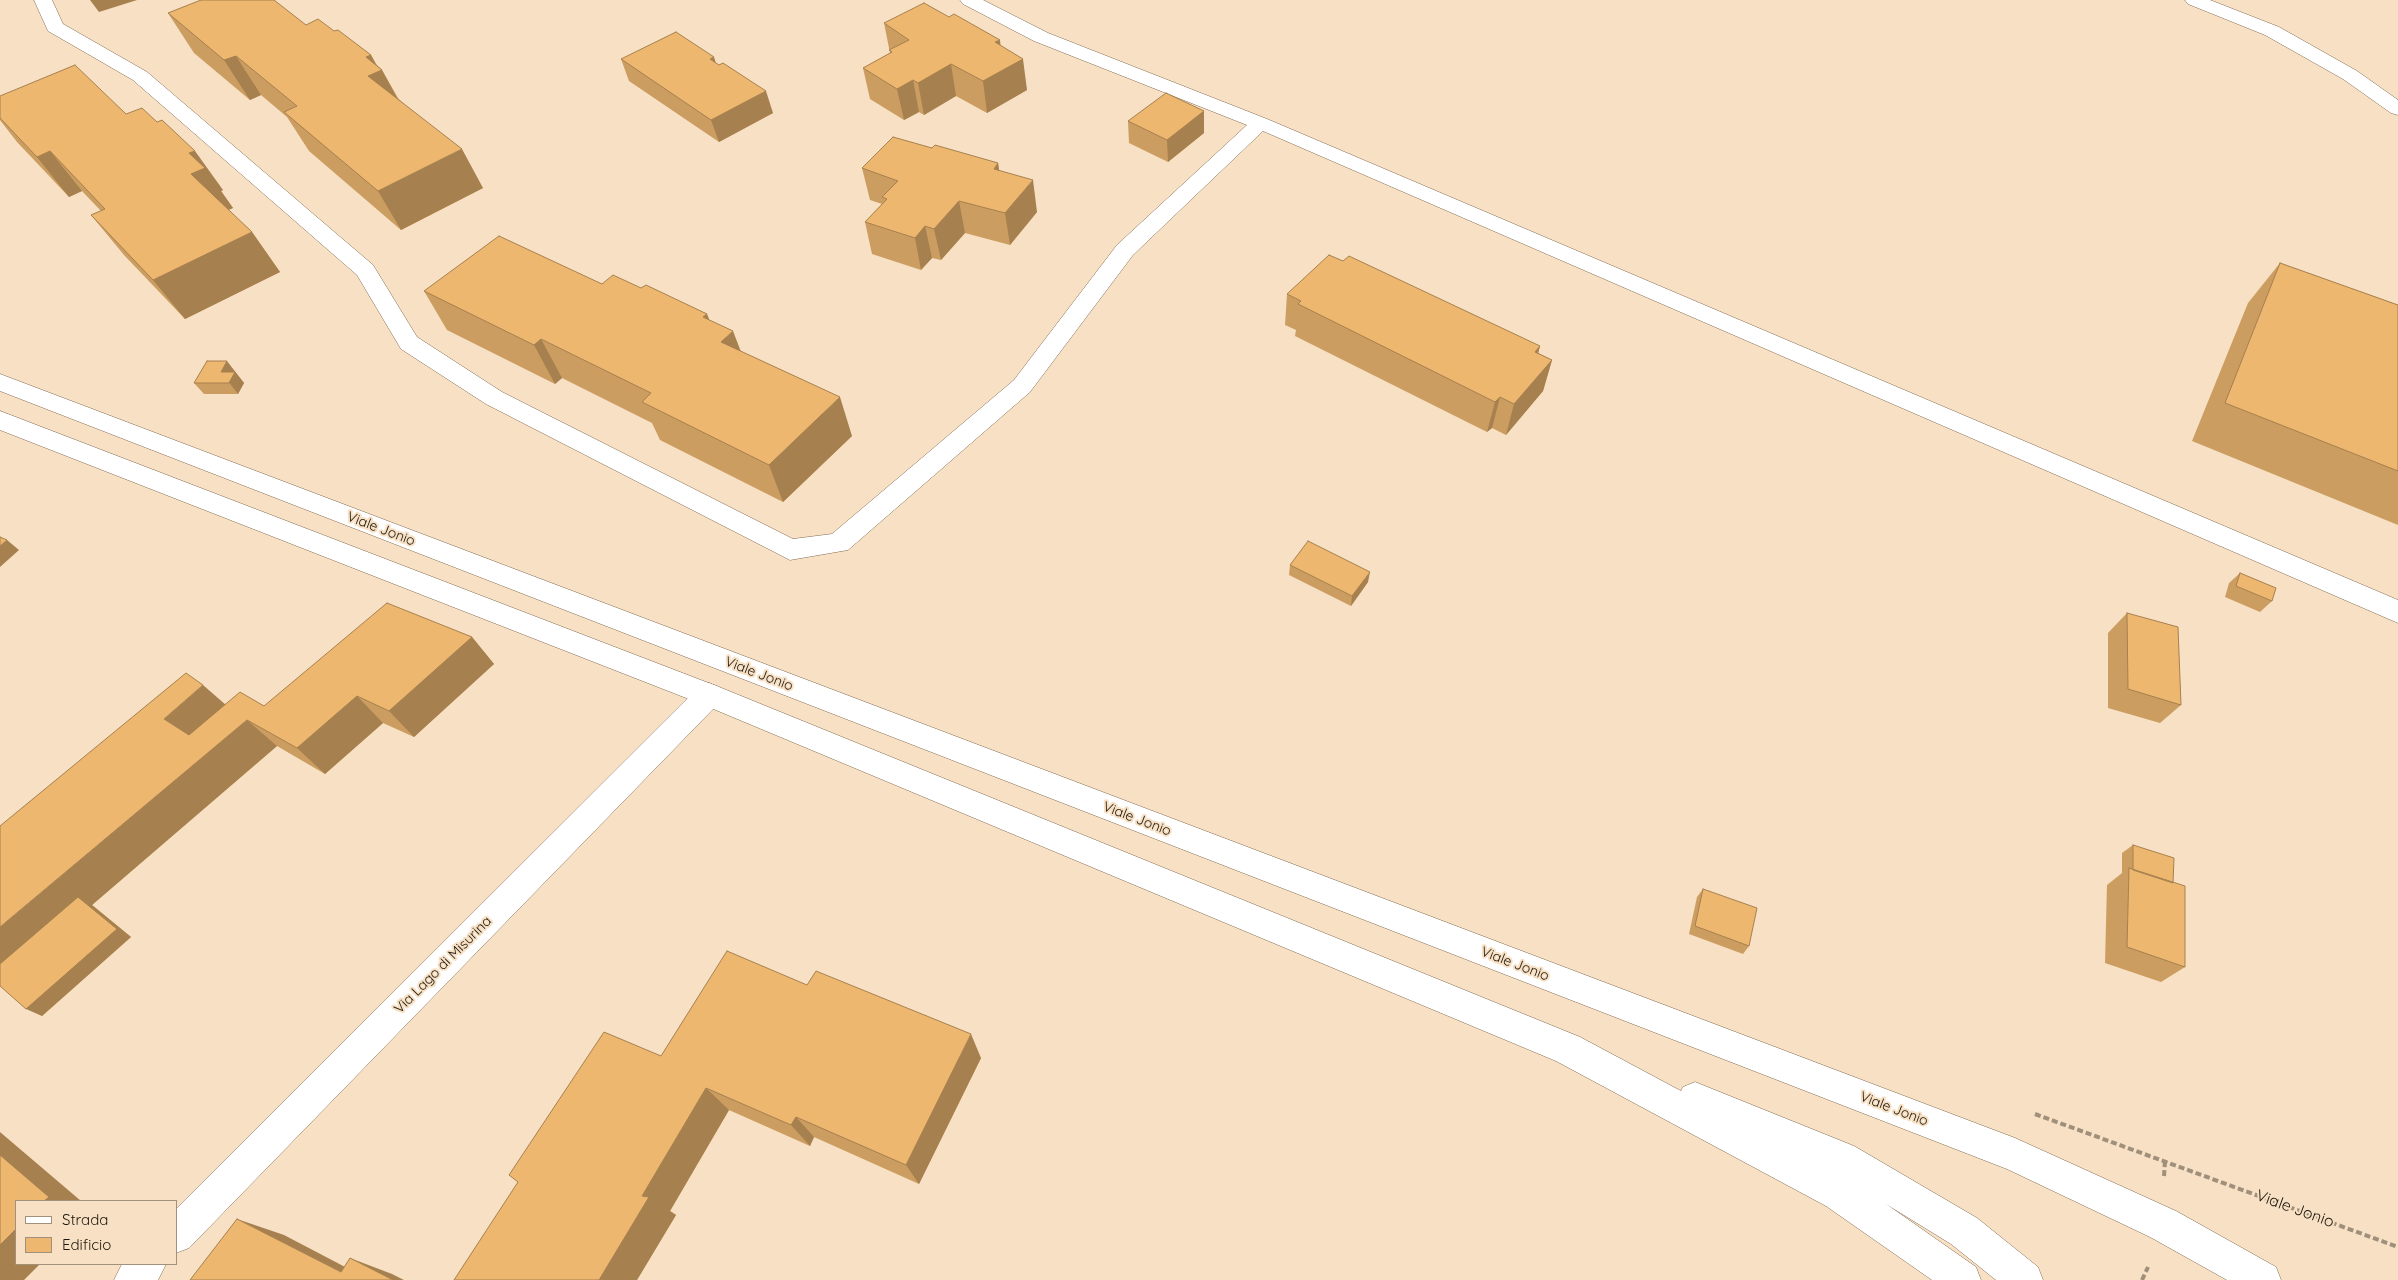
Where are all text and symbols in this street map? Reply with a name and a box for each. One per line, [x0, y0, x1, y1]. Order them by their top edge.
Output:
street label: Viale Jonio [345, 508, 417, 550]
street label: Viale Jonio [723, 653, 795, 695]
street label: Viale Jonio [1101, 798, 1173, 840]
street label: Via Lago di Misurina [391, 913, 495, 1017]
street label: Viale Jonio [1479, 943, 1551, 985]
street label: Viale Jonio [1858, 1088, 1930, 1130]
street label: Viale Jonio [2253, 1186, 2337, 1232]
legend [15, 1200, 178, 1265]
text: Strada [62, 1210, 108, 1229]
text: Edificio [62, 1235, 111, 1254]

